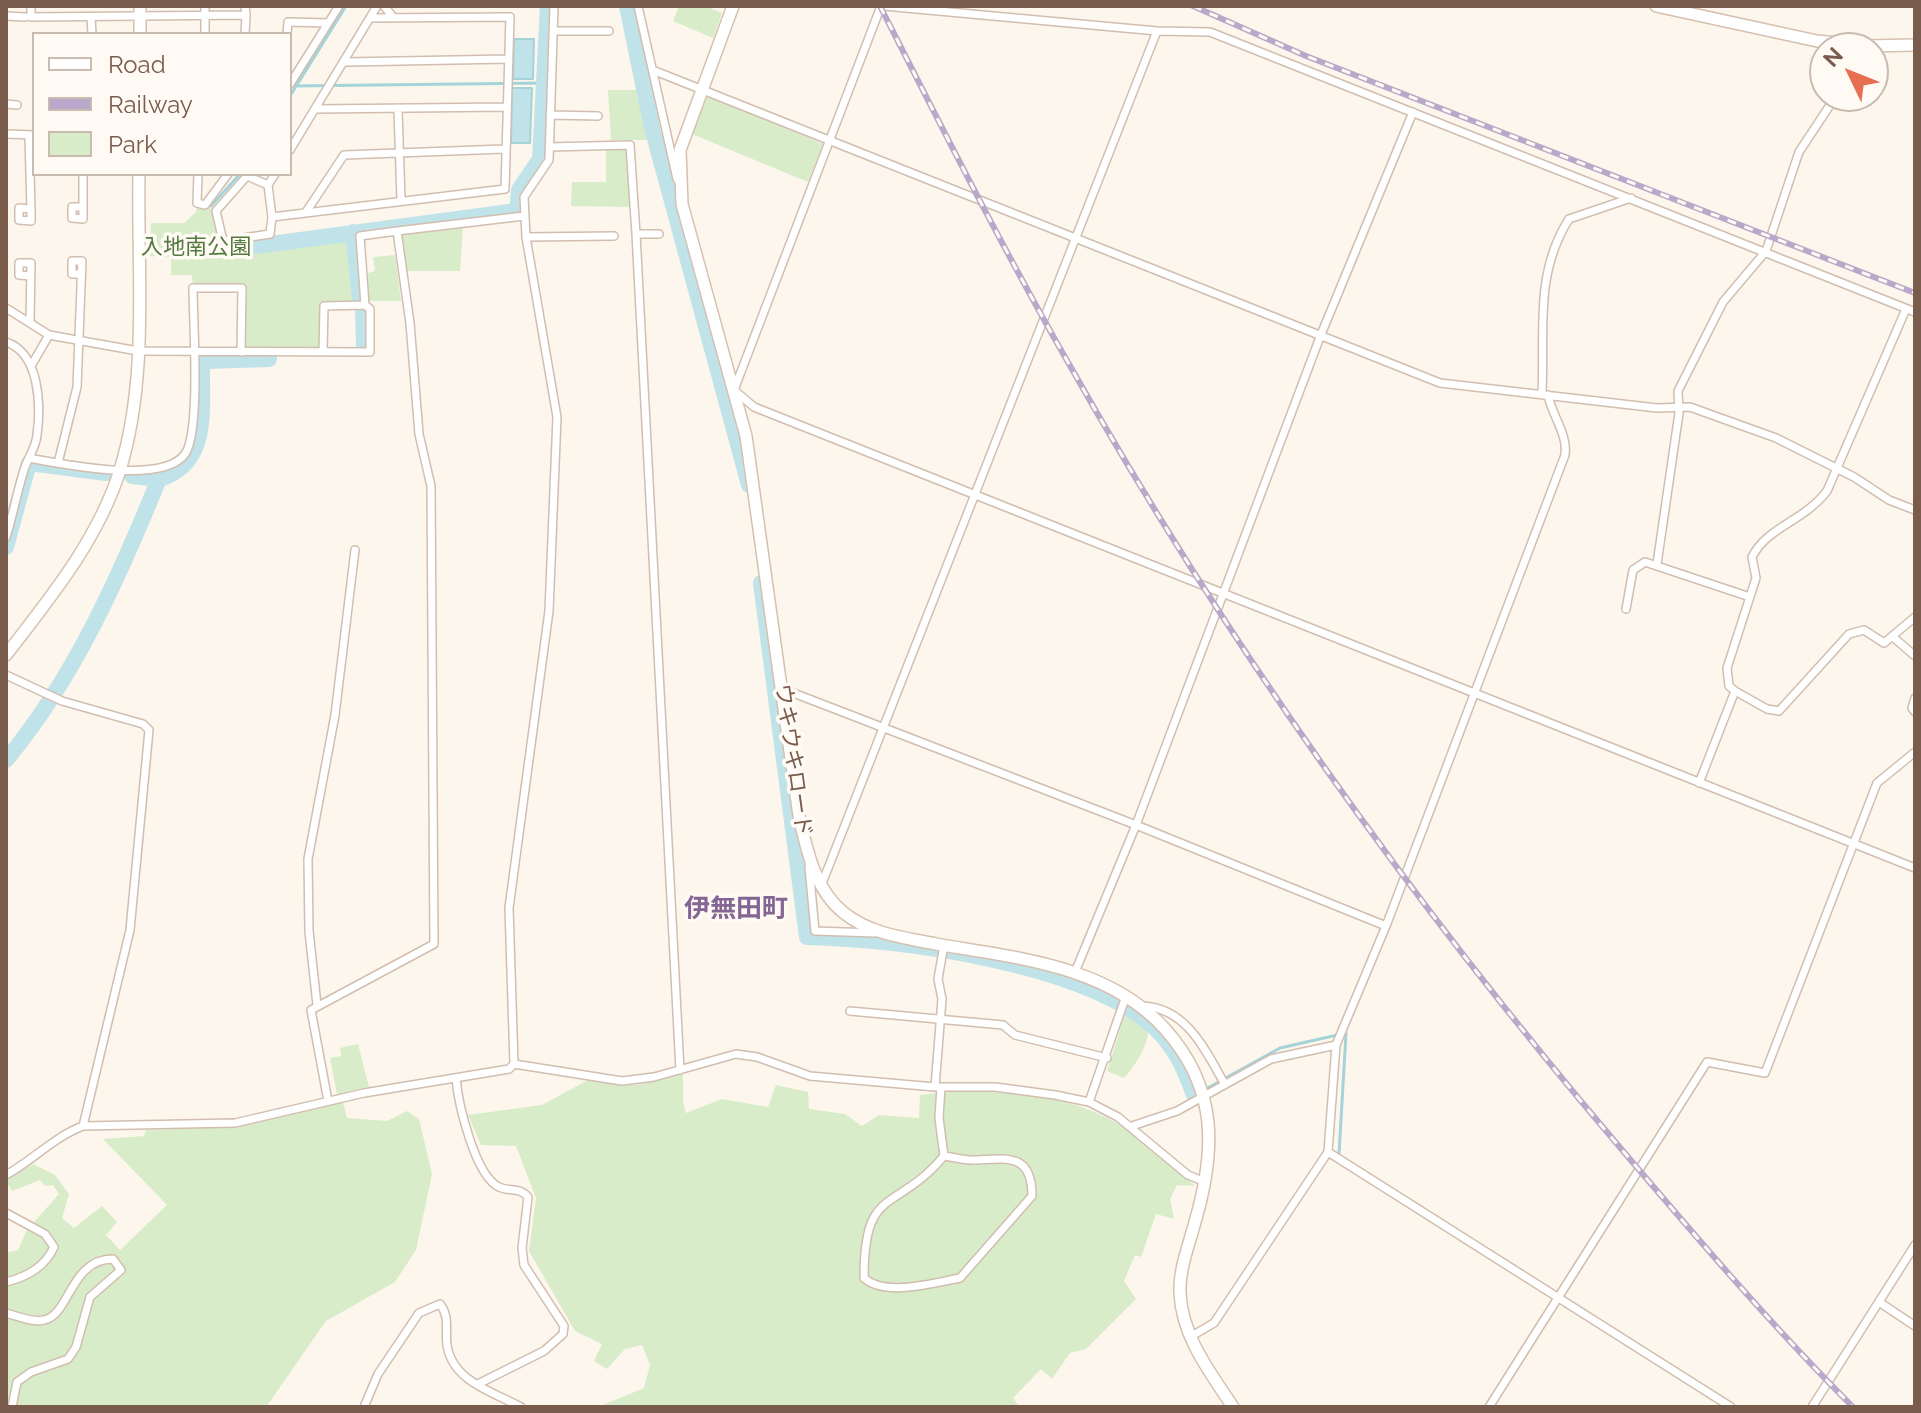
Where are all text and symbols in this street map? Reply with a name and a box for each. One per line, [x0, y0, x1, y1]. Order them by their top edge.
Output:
legend [32, 32, 292, 176]
north arrow [1809, 32, 1889, 112]
text: N [1818, 42, 1848, 72]
text: Road [108, 50, 166, 79]
text: Railway [108, 90, 193, 119]
text: Park [108, 130, 157, 159]
park label: 入地南公園 [141, 234, 251, 260]
street label: ウキウキロード [769, 682, 817, 838]
district label: 伊無田町 [684, 893, 788, 925]

